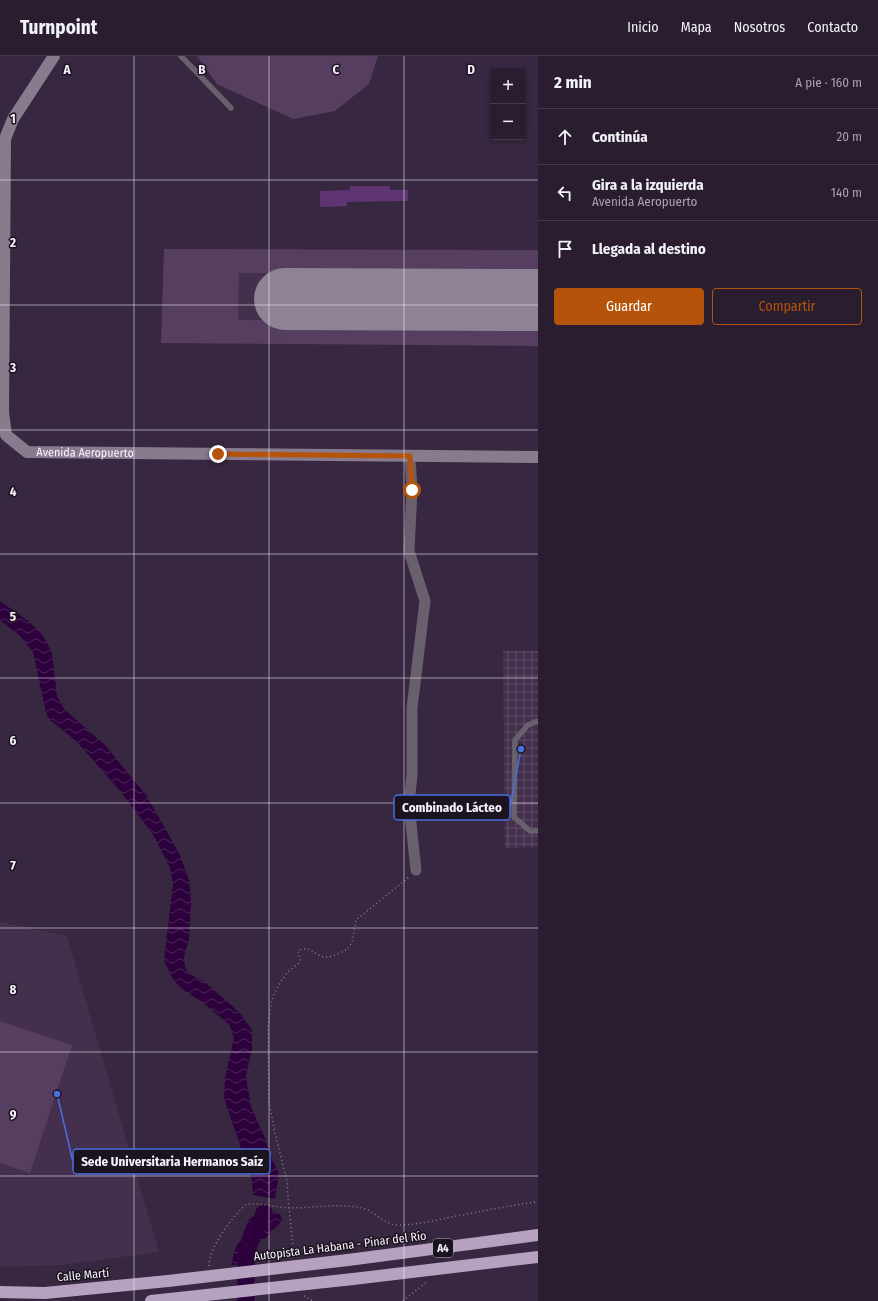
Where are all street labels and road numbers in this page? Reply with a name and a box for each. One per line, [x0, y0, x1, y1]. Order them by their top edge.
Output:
street label: Avenida Aeropuerto [36, 445, 134, 460]
street label: Autopista La Habana - Pinar del Río [253, 1228, 427, 1264]
road number: A4 [433, 1239, 453, 1257]
street label: Calle Martí [56, 1266, 110, 1284]

